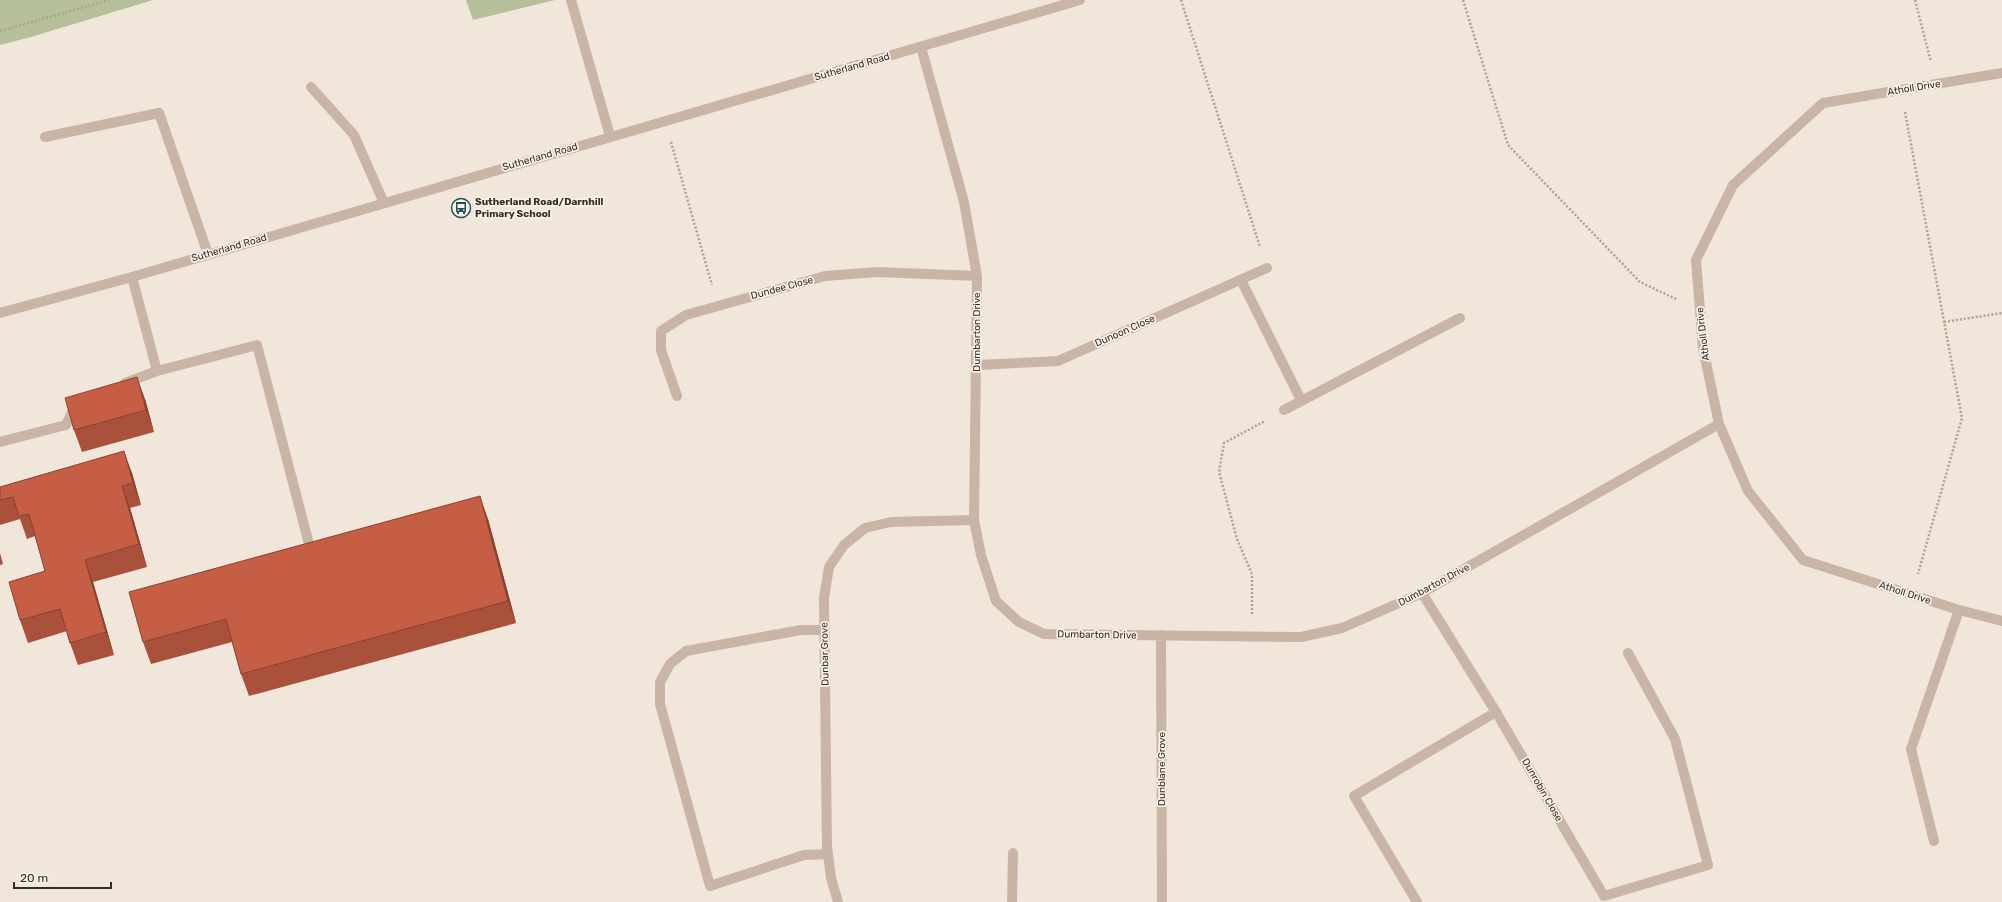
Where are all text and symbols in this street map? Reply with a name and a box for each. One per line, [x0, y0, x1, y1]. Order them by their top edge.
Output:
street label: Sutherland Road [813, 51, 891, 83]
street label: Atholl Drive [1887, 78, 1942, 98]
street label: Sutherland Road [501, 141, 579, 173]
place label: Sutherland Road/Darnhill Primary School [475, 196, 604, 220]
bus stop icon: Sutherland Road/Darnhill Primary School [450, 197, 472, 219]
street label: Sutherland Road [190, 232, 268, 264]
street label: Dundee Close [749, 274, 815, 302]
street label: Dumbarton Drive [971, 292, 983, 372]
street label: Atholl Drive [1694, 306, 1712, 361]
street label: Dunoon Close [1093, 312, 1157, 350]
street label: Dumbarton Drive [1396, 561, 1472, 609]
street label: Atholl Drive [1878, 579, 1933, 607]
street label: Dunbar Grove [818, 622, 832, 686]
street label: Dumbarton Drive [1057, 628, 1137, 642]
street label: Dunblane Grove [1156, 732, 1168, 806]
street label: Dunrobin Close [1519, 756, 1565, 824]
scale bar [14, 864, 111, 890]
text: 20 m [20, 871, 48, 885]

